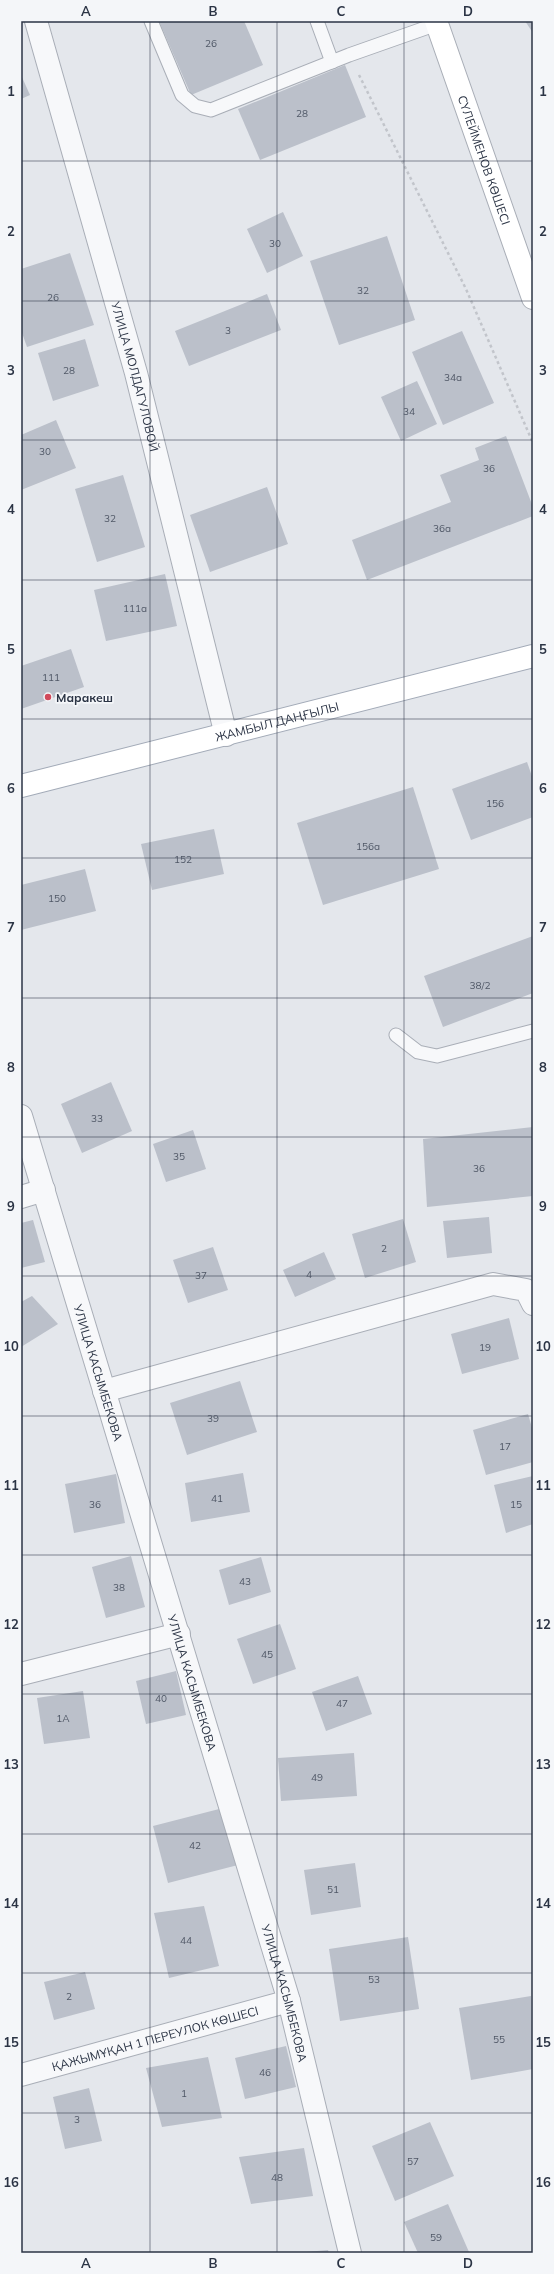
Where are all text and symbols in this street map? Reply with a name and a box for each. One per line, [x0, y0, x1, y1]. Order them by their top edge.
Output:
text: A [81, 3, 91, 19]
text: B [209, 3, 218, 19]
text: C [337, 3, 346, 19]
text: D [463, 3, 473, 19]
house number: 26 [205, 37, 217, 50]
text: 1 [7, 83, 15, 99]
text: 1 [539, 83, 547, 99]
street label: СҮЛЕЙМЕНОВ КӨШЕСІ [455, 93, 514, 226]
house number: 28 [296, 107, 308, 120]
text: 2 [7, 223, 15, 239]
text: 2 [539, 223, 547, 239]
house number: 30 [269, 237, 281, 250]
house number: 32 [357, 284, 369, 297]
house number: 26 [47, 291, 59, 304]
street label: УЛИЦА МОЛДАГУЛОВОЙ [108, 299, 163, 453]
house number: 3 [225, 324, 231, 337]
text: 3 [7, 362, 15, 378]
text: 3 [539, 362, 547, 378]
house number: 28 [63, 364, 75, 377]
house number: 34а [444, 371, 462, 384]
house number: 34 [403, 405, 415, 418]
house number: 30 [39, 445, 51, 458]
house number: 36 [483, 462, 495, 475]
text: 4 [7, 501, 15, 517]
text: 4 [539, 501, 547, 517]
house number: 32 [104, 512, 116, 525]
house number: 36а [433, 522, 451, 535]
house number: 111а [123, 602, 147, 615]
text: 5 [7, 641, 15, 657]
text: 5 [539, 641, 547, 657]
house number: 111 [42, 671, 60, 684]
place label: Маракеш [56, 690, 113, 705]
marker: Маракеш [43, 692, 53, 702]
street label: ЖАМБЫЛ ДАҢҒЫЛЫ [213, 698, 340, 744]
text: 6 [7, 780, 15, 796]
text: 6 [539, 780, 547, 796]
house number: 156 [486, 797, 504, 810]
house number: 156а [356, 840, 380, 853]
house number: 152 [174, 853, 192, 866]
house number: 150 [48, 892, 66, 905]
text: 7 [7, 919, 15, 935]
text: 7 [539, 919, 547, 935]
house number: 38/2 [470, 979, 490, 992]
text: 8 [7, 1059, 15, 1075]
text: 8 [539, 1059, 547, 1075]
house number: 33 [91, 1112, 103, 1125]
house number: 35 [173, 1150, 185, 1163]
house number: 36 [473, 1162, 485, 1175]
text: 9 [7, 1198, 15, 1214]
text: 9 [539, 1198, 547, 1214]
house number: 2 [381, 1242, 387, 1255]
house number: 4 [306, 1268, 312, 1281]
house number: 37 [195, 1269, 207, 1282]
street label: УЛИЦА КАСЫМБЕКОВА [71, 1301, 126, 1443]
text: 10 [3, 1338, 19, 1354]
text: 10 [535, 1338, 551, 1354]
house number: 19 [479, 1341, 491, 1354]
house number: 39 [207, 1412, 219, 1425]
house number: 17 [499, 1440, 511, 1453]
text: 11 [3, 1477, 19, 1493]
text: 11 [535, 1477, 551, 1493]
house number: 41 [211, 1492, 223, 1505]
house number: 36 [89, 1498, 101, 1511]
house number: 15 [510, 1498, 522, 1511]
house number: 43 [239, 1575, 251, 1588]
house number: 38 [113, 1581, 125, 1594]
street label: УЛИЦА КАСЫМБЕКОВА [165, 1611, 220, 1753]
text: 12 [3, 1616, 19, 1632]
text: 12 [535, 1616, 551, 1632]
house number: 45 [261, 1648, 273, 1661]
house number: 40 [155, 1692, 167, 1705]
house number: 47 [336, 1697, 348, 1710]
house number: 1А [56, 1712, 70, 1725]
text: 13 [3, 1756, 19, 1772]
text: 13 [535, 1756, 551, 1772]
house number: 49 [311, 1771, 323, 1784]
house number: 42 [189, 1839, 201, 1852]
house number: 51 [327, 1883, 339, 1896]
text: 14 [3, 1895, 19, 1911]
text: 14 [535, 1895, 551, 1911]
street label: УЛИЦА КАСЫМБЕКОВА [258, 1922, 311, 2064]
house number: 44 [180, 1934, 192, 1947]
house number: 53 [368, 1973, 380, 1986]
house number: 2 [66, 1990, 72, 2003]
street label: ҚАЖЫМҰҚАН 1 ПЕРЕУЛОК КӨШЕСІ [50, 2002, 260, 2074]
house number: 55 [493, 2033, 505, 2046]
text: 15 [3, 2034, 19, 2050]
text: 15 [535, 2034, 551, 2050]
house number: 46 [259, 2066, 271, 2079]
house number: 1 [181, 2087, 187, 2100]
house number: 3 [74, 2113, 80, 2126]
house number: 57 [407, 2155, 419, 2168]
house number: 48 [271, 2171, 283, 2184]
text: 16 [3, 2174, 19, 2190]
text: 16 [535, 2174, 551, 2190]
house number: 59 [430, 2231, 442, 2244]
text: A [81, 2255, 91, 2271]
text: B [209, 2255, 218, 2271]
text: C [337, 2255, 346, 2271]
text: D [463, 2255, 473, 2271]

